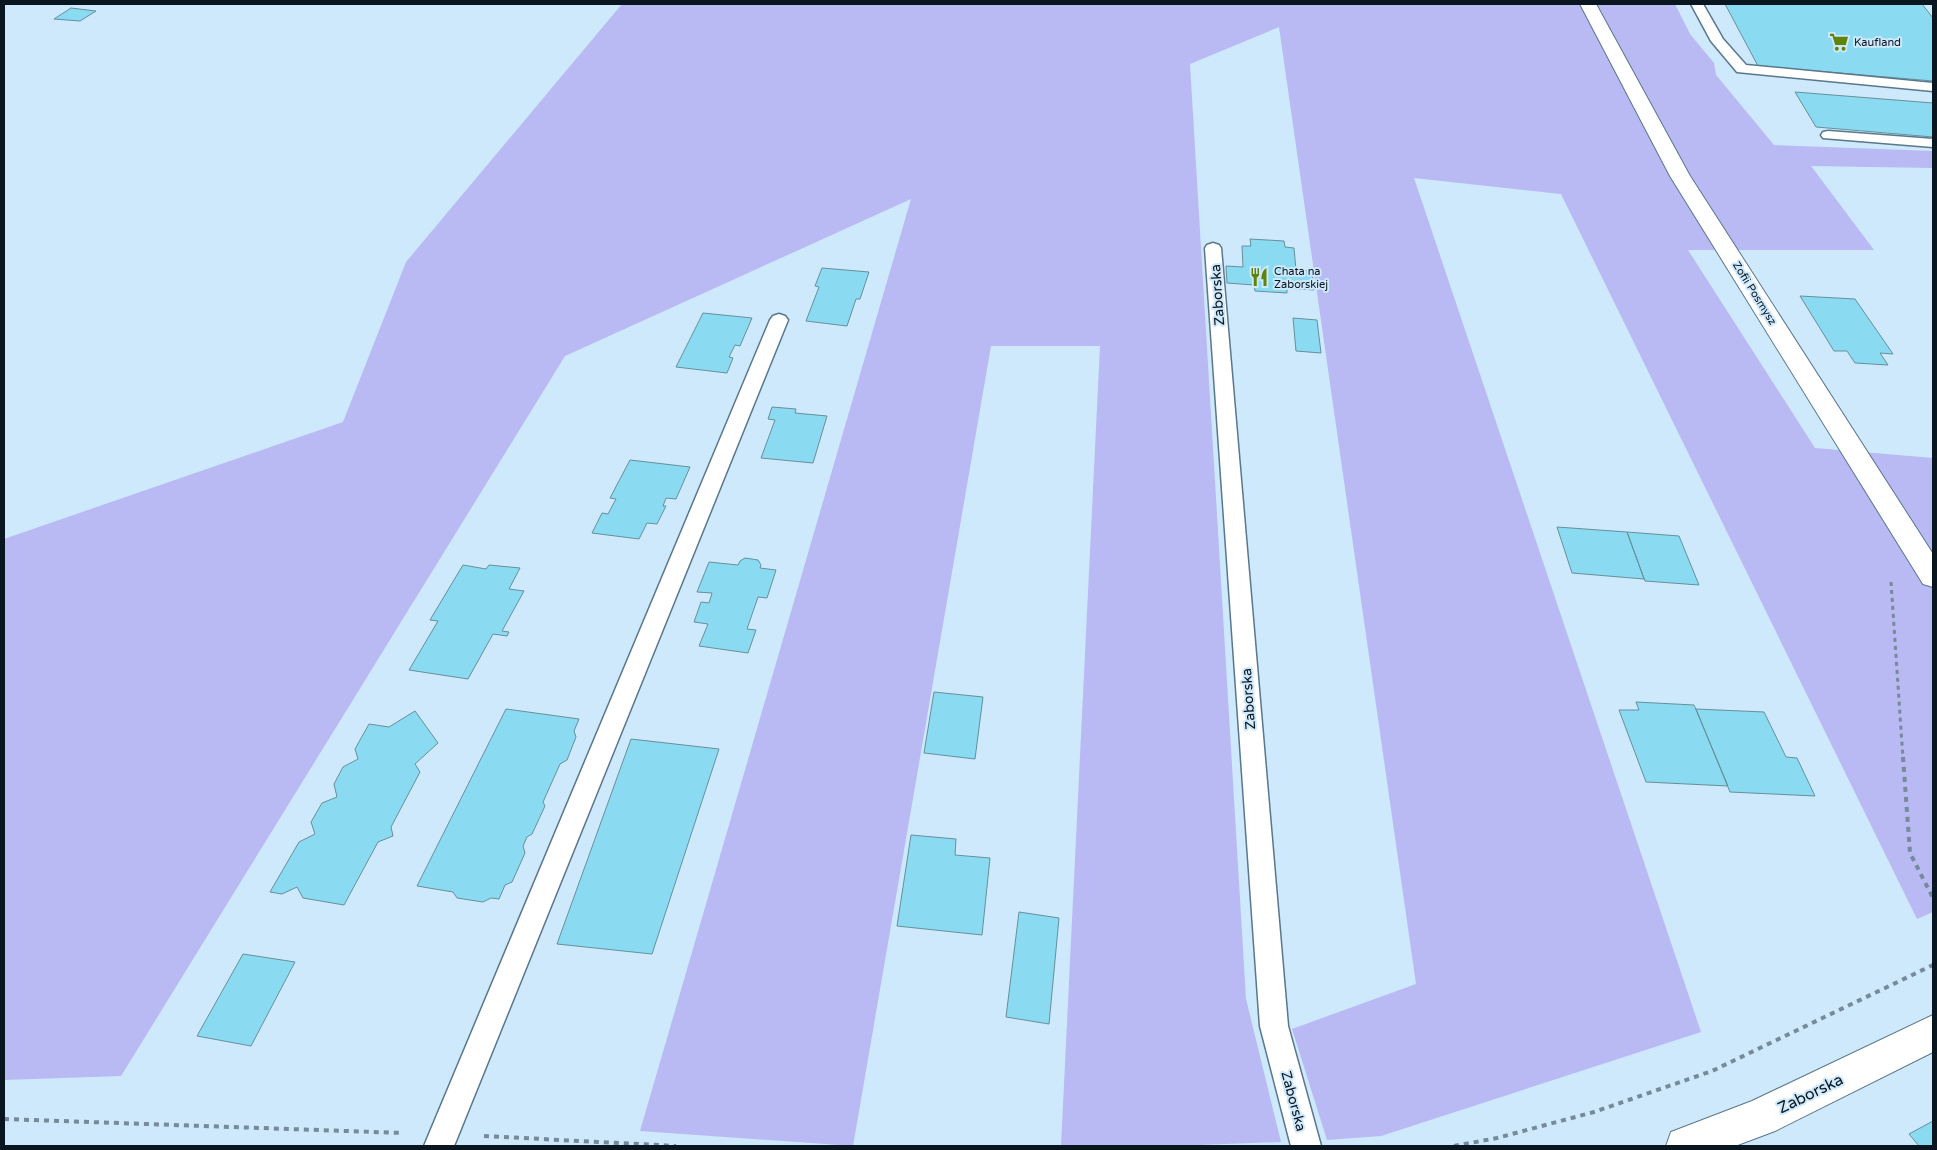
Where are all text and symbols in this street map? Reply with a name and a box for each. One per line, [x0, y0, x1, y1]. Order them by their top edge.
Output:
supermarket icon: Kaufland [1828, 31, 1850, 53]
place label: Kaufland [1854, 36, 1901, 49]
street label: Zofii Posmysz [1730, 259, 1779, 328]
street label: Zaborska [1207, 264, 1228, 326]
place label: Chata na Zaborskiej [1274, 265, 1328, 291]
restaurant icon: Chata na Zaborskiej [1248, 266, 1270, 288]
street label: Zaborska [1238, 668, 1259, 730]
street label: Zaborska [1277, 1069, 1310, 1133]
street label: Zaborska [1774, 1069, 1846, 1118]

